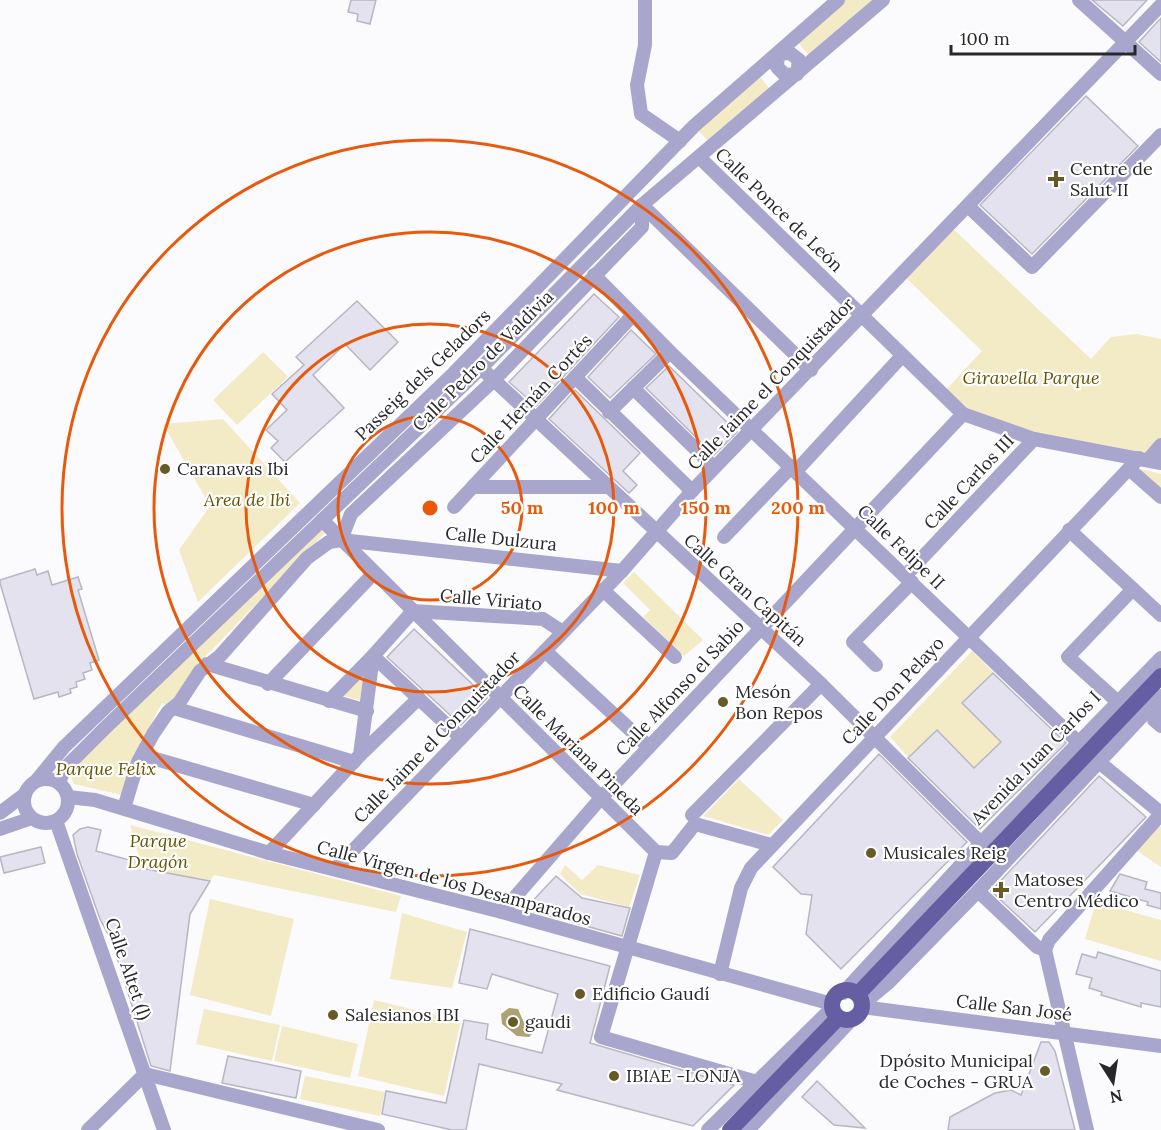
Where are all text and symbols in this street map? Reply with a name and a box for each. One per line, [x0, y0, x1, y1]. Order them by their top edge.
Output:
scale bar [951, 18, 1136, 56]
text: 100 m [960, 27, 1010, 50]
street label: Calle Ponce de León [711, 143, 848, 277]
place label: Centre de Salut II [1070, 157, 1153, 201]
marker: Centre de Salut II [1047, 170, 1065, 188]
street label: Calle Pedro de Valdivia [407, 285, 558, 436]
street label: Calle Jaime el Conquistador [682, 293, 859, 475]
street label: Passeig dels Geladors [350, 304, 495, 445]
street label: Calle Hernán Cortés [464, 329, 597, 468]
park label: Giravella Parque [962, 366, 1100, 389]
street label: Calle Carlos III [919, 429, 1019, 534]
place label: Caranavas Ibi [177, 457, 289, 480]
marker: Caranavas Ibi [158, 462, 172, 476]
park label: Area de Ibi [203, 488, 290, 511]
text: 50 m [501, 496, 544, 519]
text: 100 m [588, 496, 640, 519]
text: 150 m [681, 496, 731, 519]
text: 200 m [771, 496, 825, 519]
centre of rings [420, 498, 440, 518]
street label: Calle Felipe II [853, 499, 950, 594]
street label: Calle Dulzura [444, 521, 558, 556]
street label: Calle Gran Capitán [679, 528, 812, 651]
street label: Calle Viriato [439, 584, 543, 615]
street label: Calle Alfonso el Sabio [610, 615, 749, 761]
street label: Calle Don Pelayo [836, 632, 949, 750]
street label: Calle Jaime el Conquistador [348, 646, 525, 828]
street label: Calle Mariana Pineda [508, 679, 649, 820]
place label: Mesón Bon Repos [735, 680, 823, 724]
street label: Avenida Juan Carlos I [965, 686, 1105, 830]
marker: Mesón Bon Repos [716, 695, 730, 709]
park label: Parque Felix [56, 757, 156, 780]
park label: Parque Dragón [128, 829, 188, 873]
street label: Calle Virgen de los Desamparados [315, 835, 594, 930]
place label: Musicales Reig [883, 841, 1007, 864]
marker: Musicales Reig [864, 846, 878, 860]
place label: Matoses Centro Médico [1014, 868, 1139, 912]
marker: Matoses Centro Médico [992, 881, 1010, 899]
street label: Calle Altet (l) [100, 915, 157, 1023]
place label: Edificio Gaudí [592, 982, 710, 1005]
marker: Edificio Gaudí [573, 987, 587, 1001]
street label: Calle San José [955, 989, 1074, 1026]
place label: Salesianos IBI [345, 1003, 459, 1026]
marker: Salesianos IBI [326, 1008, 340, 1022]
place label: gaudi [525, 1010, 571, 1033]
marker: gaudi [506, 1015, 520, 1029]
place label: Dpósito Municipal de Coches - GRUA [879, 1049, 1034, 1093]
north arrow [1083, 1052, 1143, 1112]
place label: IBIAE -LONJA [626, 1064, 741, 1087]
marker: Dpósito Municipal de Coches - GRUA [1038, 1064, 1052, 1078]
marker: IBIAE -LONJA [607, 1069, 621, 1083]
text: N [1108, 1086, 1124, 1108]

